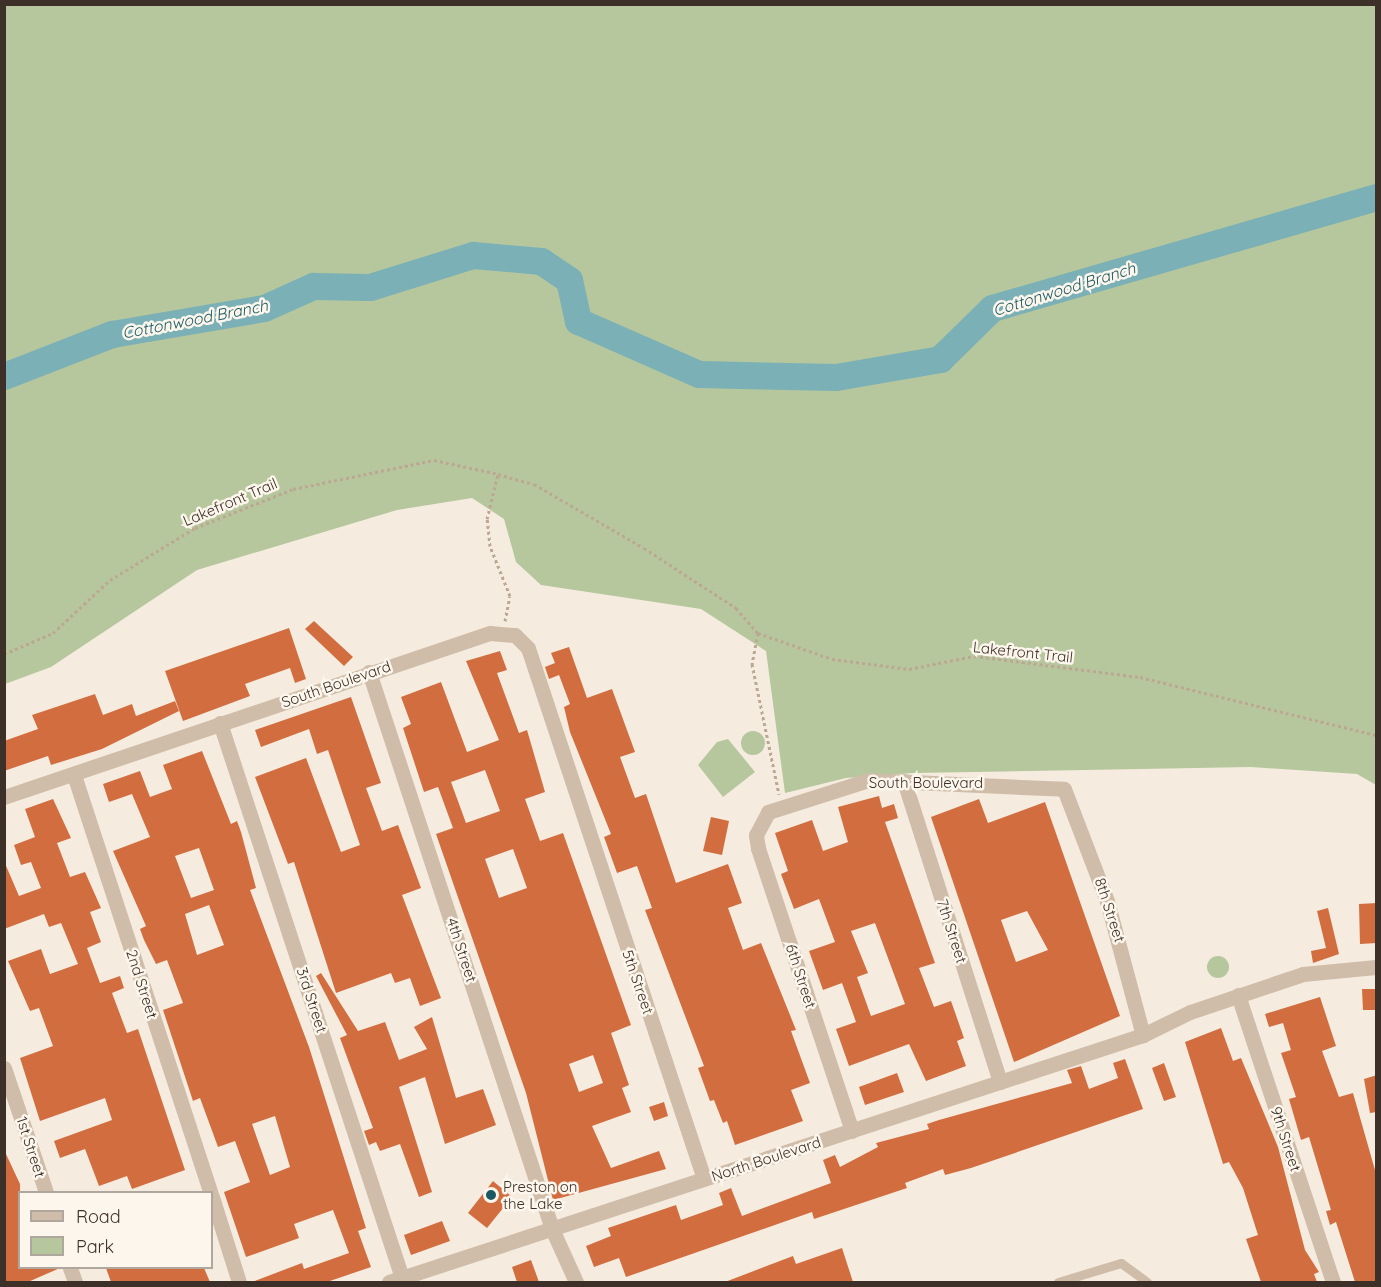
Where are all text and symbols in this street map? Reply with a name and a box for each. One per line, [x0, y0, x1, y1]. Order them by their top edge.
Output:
water label: Cottonwood Branch [990, 258, 1138, 320]
water label: Cottonwood Branch [121, 295, 269, 343]
street label: Lakefront Trail [180, 474, 280, 530]
street label: Lakefront Trail [972, 638, 1074, 666]
street label: South Boulevard [279, 657, 393, 711]
street label: South Boulevard [869, 774, 983, 792]
street label: 8th Street [1091, 875, 1129, 945]
street label: 7th Street [933, 897, 971, 965]
street label: 4th Street [443, 916, 481, 984]
street label: 6th Street [782, 941, 820, 1011]
street label: 2nd Street [122, 947, 162, 1021]
street label: 5th Street [619, 947, 657, 1017]
street label: 3rd Street [293, 965, 331, 1035]
street label: 9th Street [1267, 1104, 1305, 1174]
street label: 1st Street [13, 1114, 49, 1180]
street label: North Boulevard [709, 1133, 823, 1185]
place label: Preston on the Lake [503, 1177, 577, 1212]
marker: Preston on the Lake [484, 1188, 498, 1202]
legend [18, 1191, 213, 1269]
text: Road [76, 1205, 121, 1228]
text: Park [76, 1235, 114, 1258]

